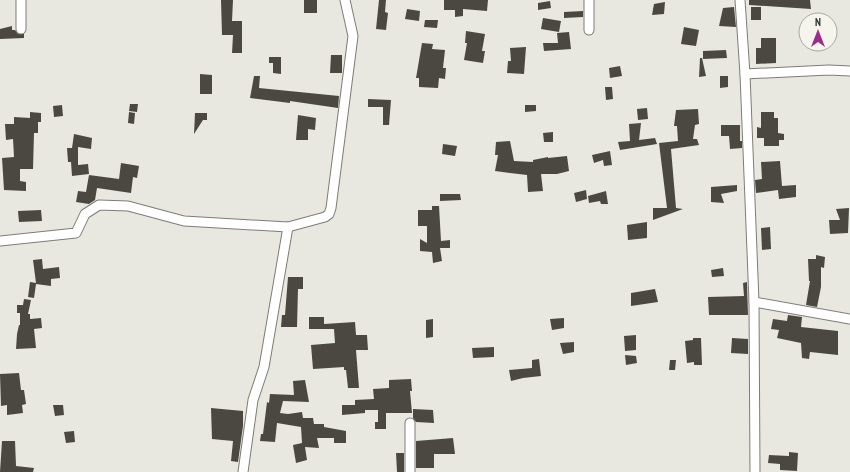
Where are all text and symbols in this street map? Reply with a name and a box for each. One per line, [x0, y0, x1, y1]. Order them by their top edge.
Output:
north arrow [798, 12, 838, 52]
text: N [815, 15, 821, 29]

